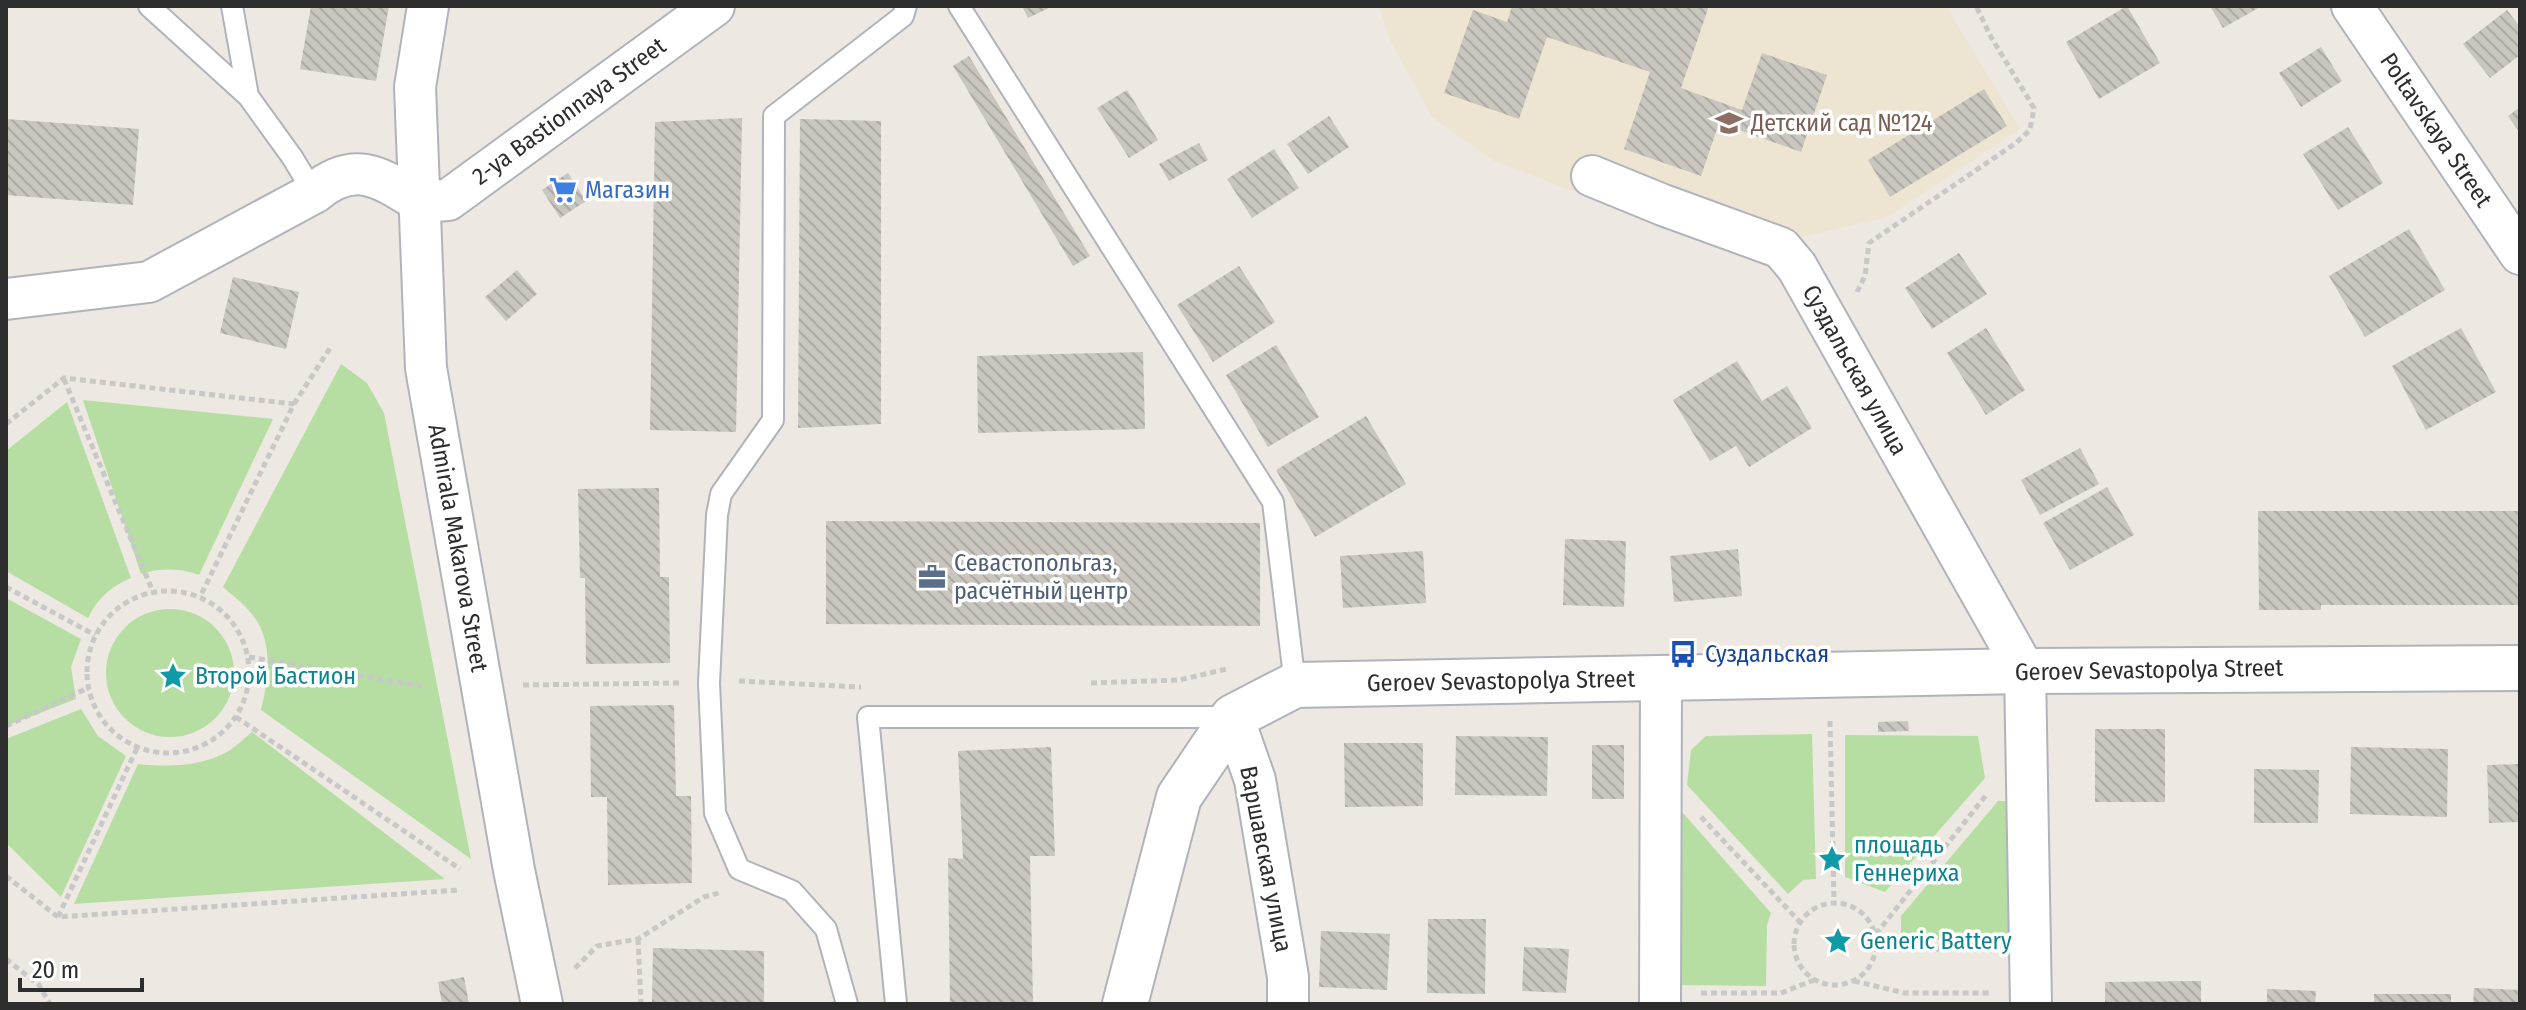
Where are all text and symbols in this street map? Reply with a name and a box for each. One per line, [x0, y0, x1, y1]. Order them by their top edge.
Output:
street label: 2-ya Bastionnaya Street [467, 31, 671, 190]
street label: Poltavskaya Street [2374, 48, 2498, 212]
school or university icon: Детский сад №124 [1714, 108, 1744, 138]
place label: Детский сад №124 [1750, 109, 1933, 137]
supermarket icon: Магазин [548, 175, 578, 205]
place label: Магазин [585, 176, 670, 204]
street label: Суздальская улица [1797, 280, 1913, 460]
street label: Admirala Makarova Street [422, 422, 494, 674]
place label: Севастопольгаз, расчётный центр [954, 549, 1128, 605]
office icon: Севастопольгаз, расчётный центр [917, 562, 947, 592]
bus stop icon: Суздальская [1668, 639, 1698, 669]
place label: Суздальская [1705, 640, 1829, 668]
street label: Geroev Sevastopolya Street [2015, 654, 2283, 686]
place icon: Второй Бастион [158, 661, 188, 691]
place label: Второй Бастион [195, 662, 356, 690]
street label: Geroev Sevastopolya Street [1367, 665, 1635, 697]
street label: Варшавская улица [1234, 763, 1298, 955]
place label: площадь Геннериха [1854, 831, 1960, 887]
place icon: площадь Геннериха [1817, 844, 1847, 874]
place icon: Generic Battery [1823, 926, 1853, 956]
place label: Generic Battery [1860, 927, 2012, 955]
scale bar [20, 942, 142, 992]
text: 20 m [32, 956, 79, 984]

